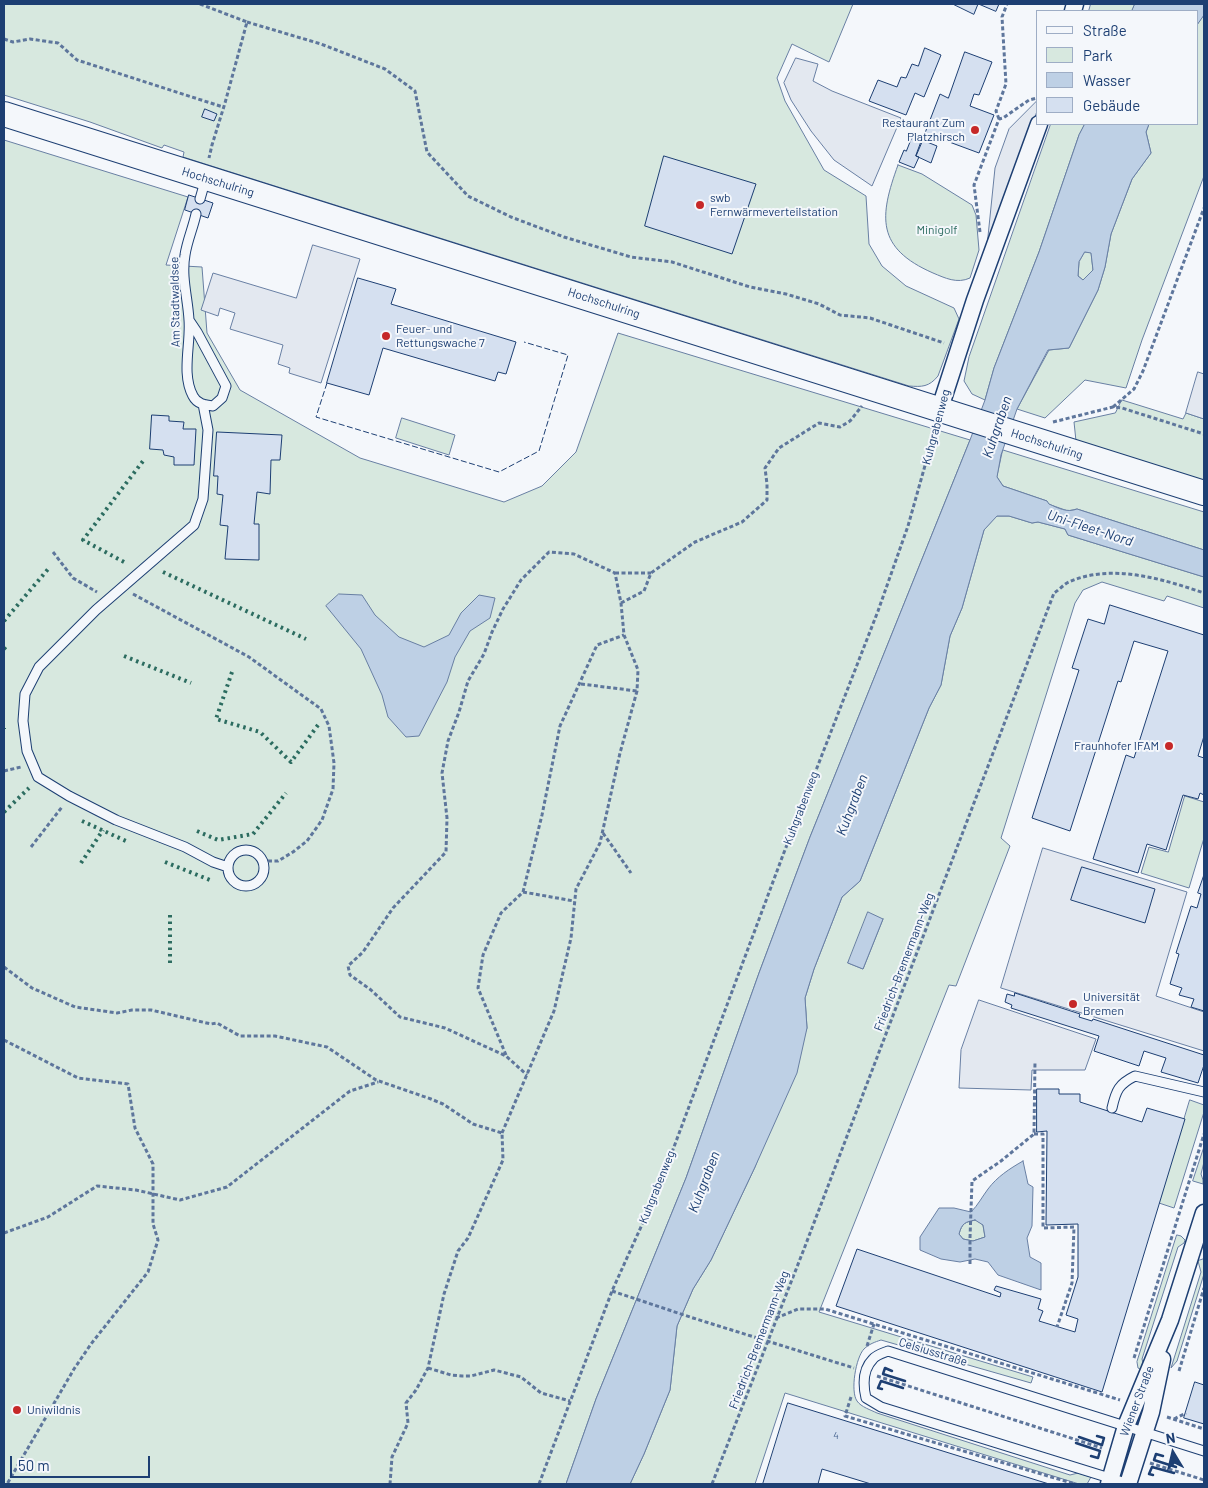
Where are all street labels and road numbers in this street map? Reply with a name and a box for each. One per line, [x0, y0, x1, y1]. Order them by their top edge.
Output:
street label: Hochschulring [180, 164, 256, 200]
street label: Am Stadtwaldsee [167, 257, 183, 347]
street label: Hochschulring [566, 285, 642, 321]
street label: Kuhgrabenweg [919, 388, 953, 466]
street label: Hochschulring [1009, 426, 1085, 462]
street label: Kuhgrabenweg [780, 769, 822, 847]
street label: Friedrich-Bremermann-Weg [871, 891, 937, 1033]
street label: Kuhgrabenweg [636, 1148, 678, 1226]
street label: Friedrich-Bremermann-Weg [726, 1269, 792, 1411]
street label: Celsiusstraße [897, 1335, 969, 1369]
street label: Wiener Straße [1117, 1364, 1157, 1438]

